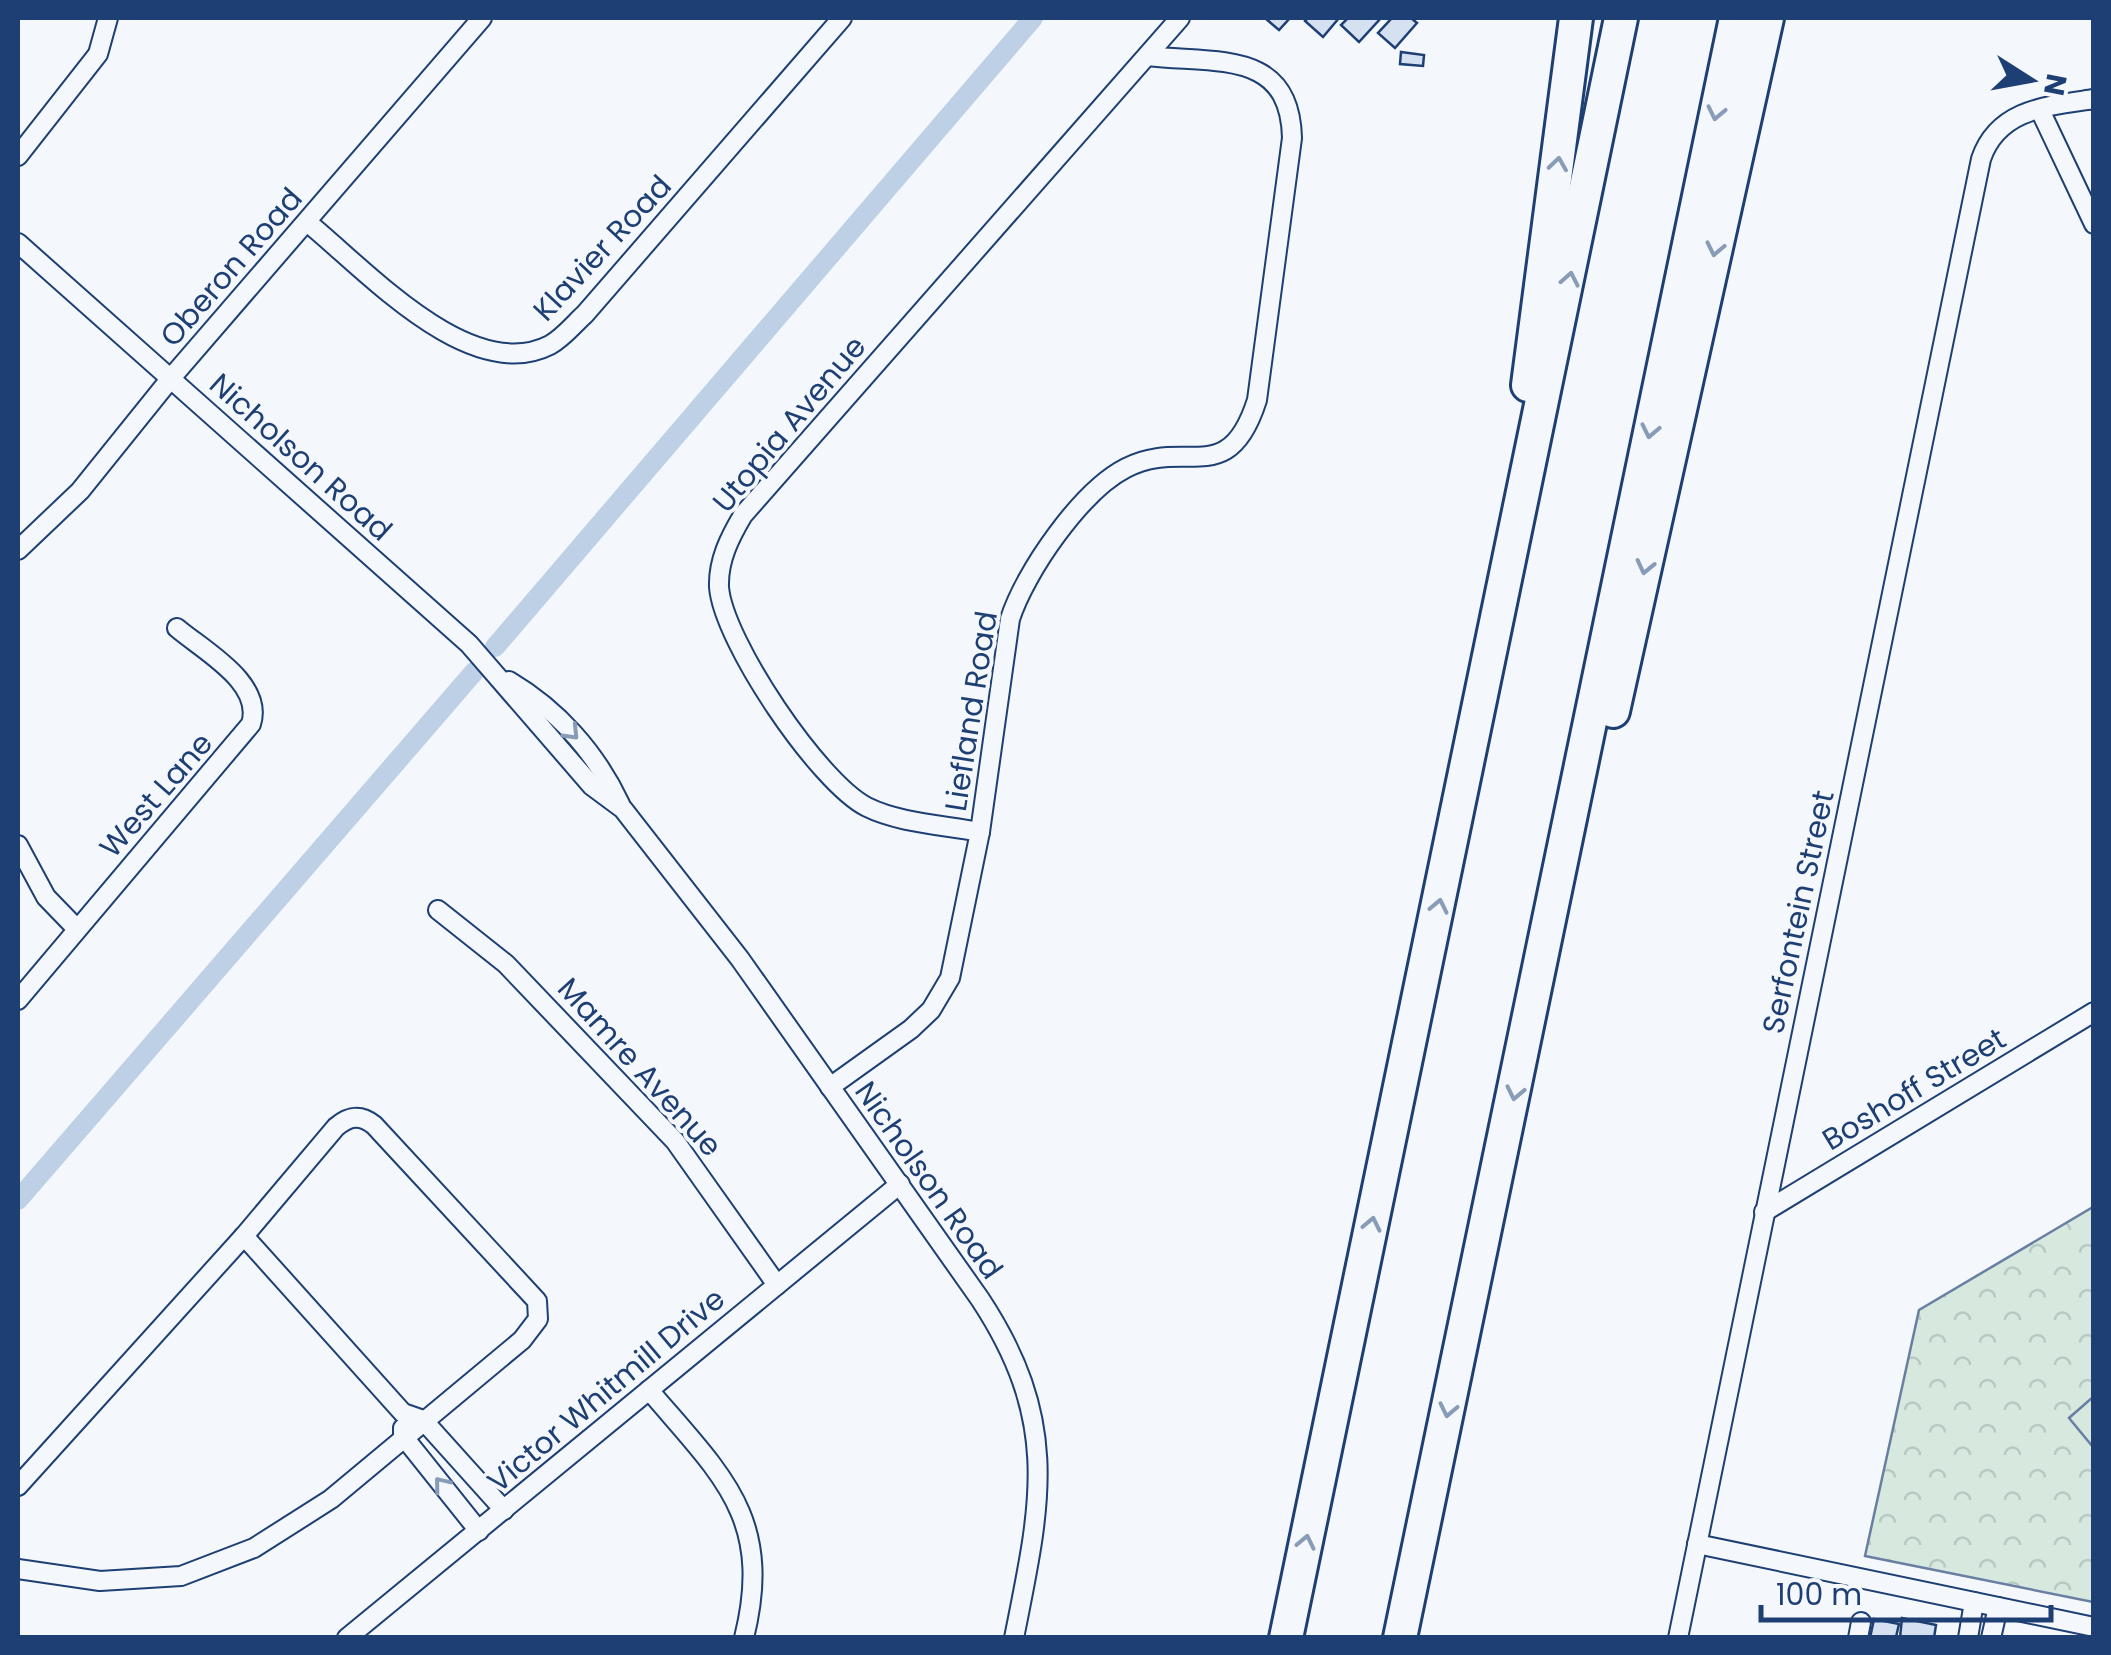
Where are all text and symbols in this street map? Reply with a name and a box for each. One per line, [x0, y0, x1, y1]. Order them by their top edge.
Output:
north arrow [1981, 30, 2081, 130]
text: N [2034, 71, 2076, 99]
one-way arrow [1707, 104, 1728, 121]
one-way arrow [1547, 155, 1568, 171]
street label: Klavier Road [523, 165, 681, 331]
street label: Oberon Road [150, 178, 312, 356]
one-way arrow [1705, 240, 1726, 257]
one-way arrow [1558, 271, 1579, 288]
street label: Utopia Avenue [702, 326, 876, 522]
street label: Nicholson Road [200, 363, 402, 551]
one-way arrow [1640, 422, 1661, 439]
one-way arrow [1636, 558, 1657, 575]
street label: Liefland Road [934, 608, 1008, 814]
one-way arrow [560, 721, 578, 739]
street label: West Lane [89, 723, 223, 867]
street label: Serfontein Street [1751, 786, 1845, 1038]
one-way arrow [1427, 898, 1448, 915]
street label: Mamre Avenue [548, 968, 732, 1166]
street label: Boshoff Street [1814, 1017, 2014, 1161]
street label: Nicholson Road [845, 1072, 1013, 1288]
one-way arrow [1506, 1084, 1527, 1101]
one-way arrow [1361, 1216, 1382, 1233]
street label: Victor Whitmill Drive [478, 1278, 734, 1502]
one-way arrow [1439, 1402, 1460, 1419]
one-way arrow [435, 1477, 453, 1495]
one-way arrow [1294, 1534, 1315, 1551]
scale bar [1761, 1560, 2051, 1622]
text: 100 m [1776, 1573, 1862, 1616]

